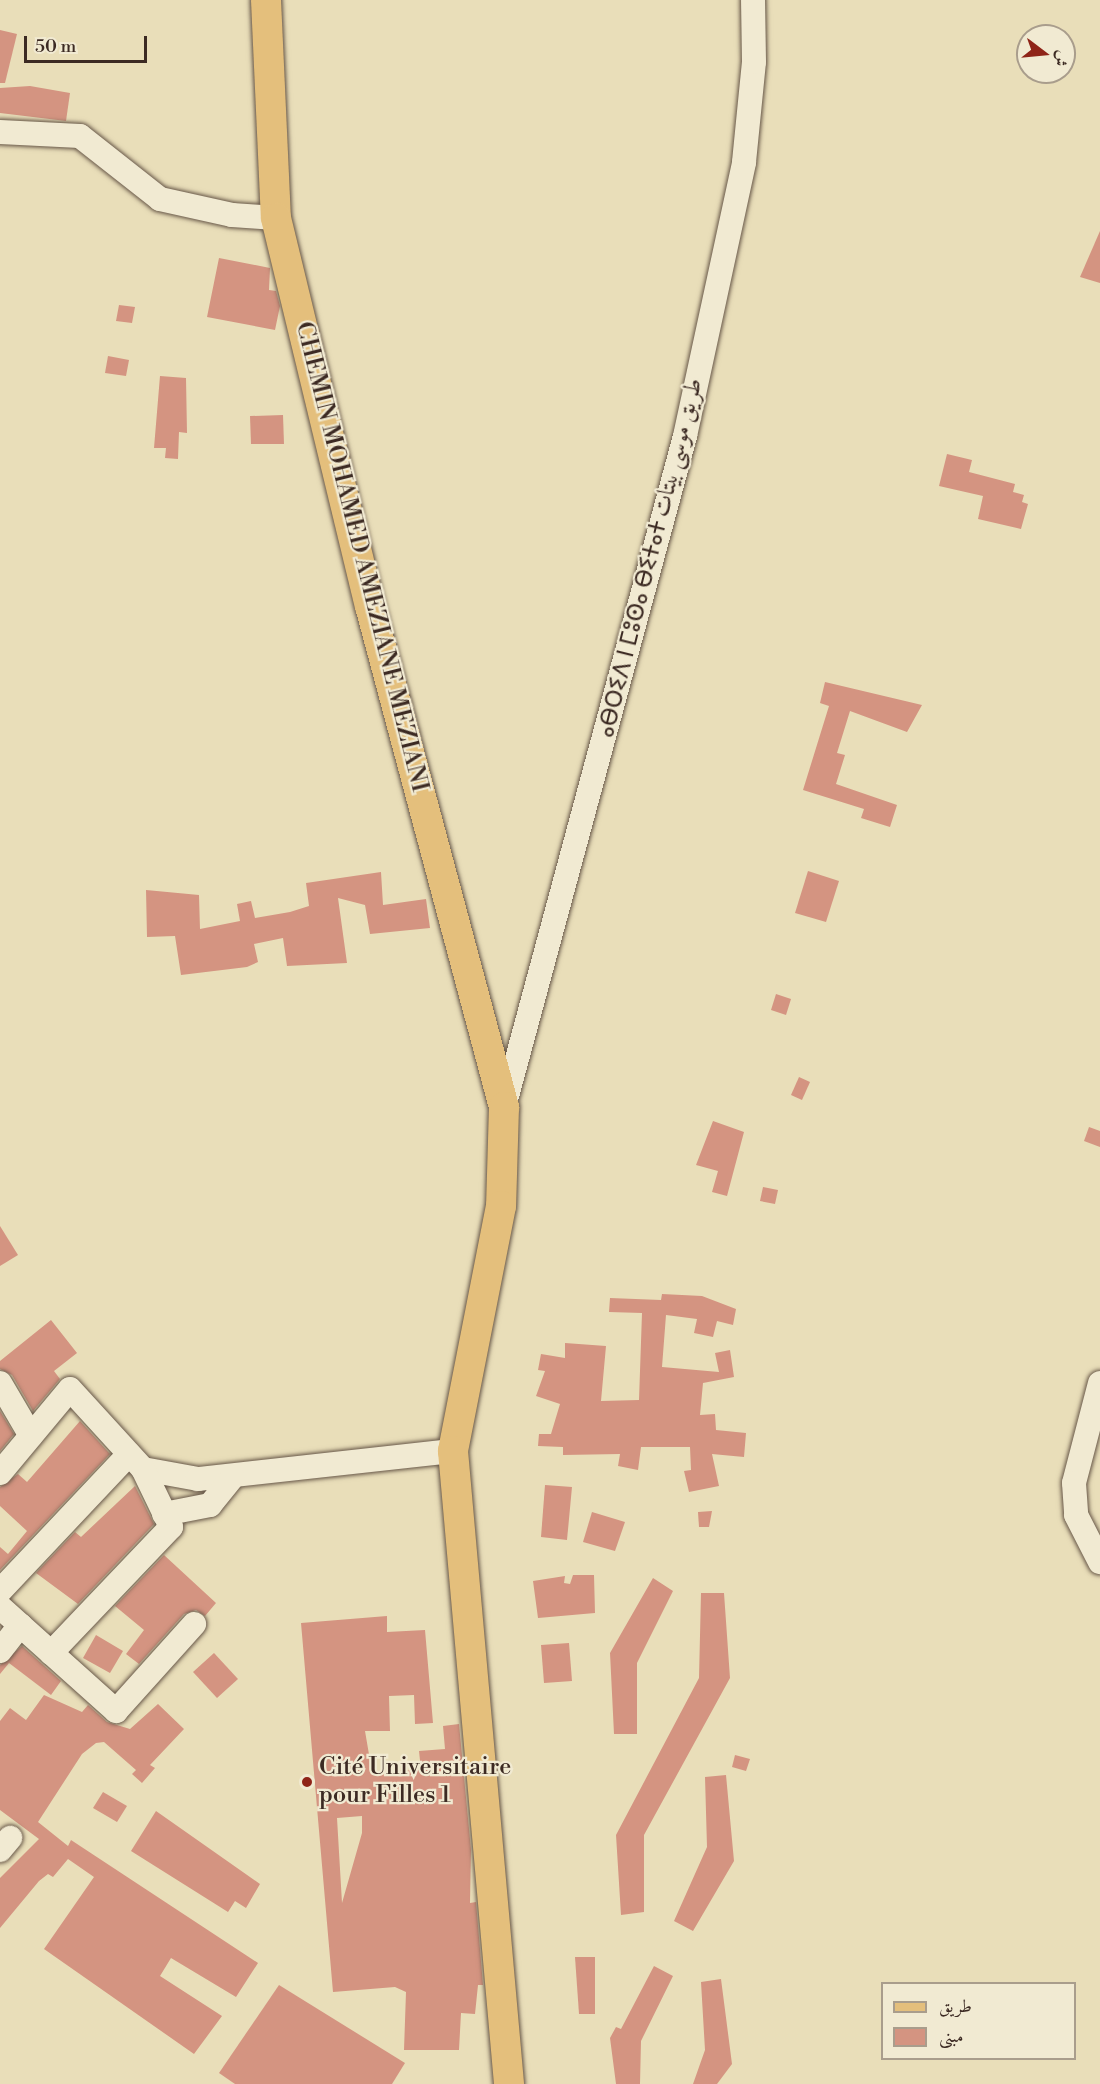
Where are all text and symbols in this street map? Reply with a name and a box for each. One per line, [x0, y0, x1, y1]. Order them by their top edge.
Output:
scale bar [27, 24, 150, 62]
north arrow [1016, 24, 1076, 84]
text: 50 m [35, 35, 76, 58]
text: ش [1050, 48, 1073, 69]
street label: CHEMIN MOHAMED AMEZIANE MEZIANI [289, 319, 433, 795]
street label: ⴰⴱⵔⵉⴷ ⵏ ⵎⵓⵙⴰ ⴱⵉⵜⴰⵜ طريق موسى بيتات [592, 375, 710, 741]
place label: Cité Universitaire pour Filles 1 [319, 1754, 511, 1810]
marker: Cité Universitaire pour Filles 1 [300, 1775, 314, 1789]
legend [881, 1982, 1076, 2060]
text: طريق [939, 1995, 972, 2018]
text: مبنى [939, 2025, 964, 2048]

